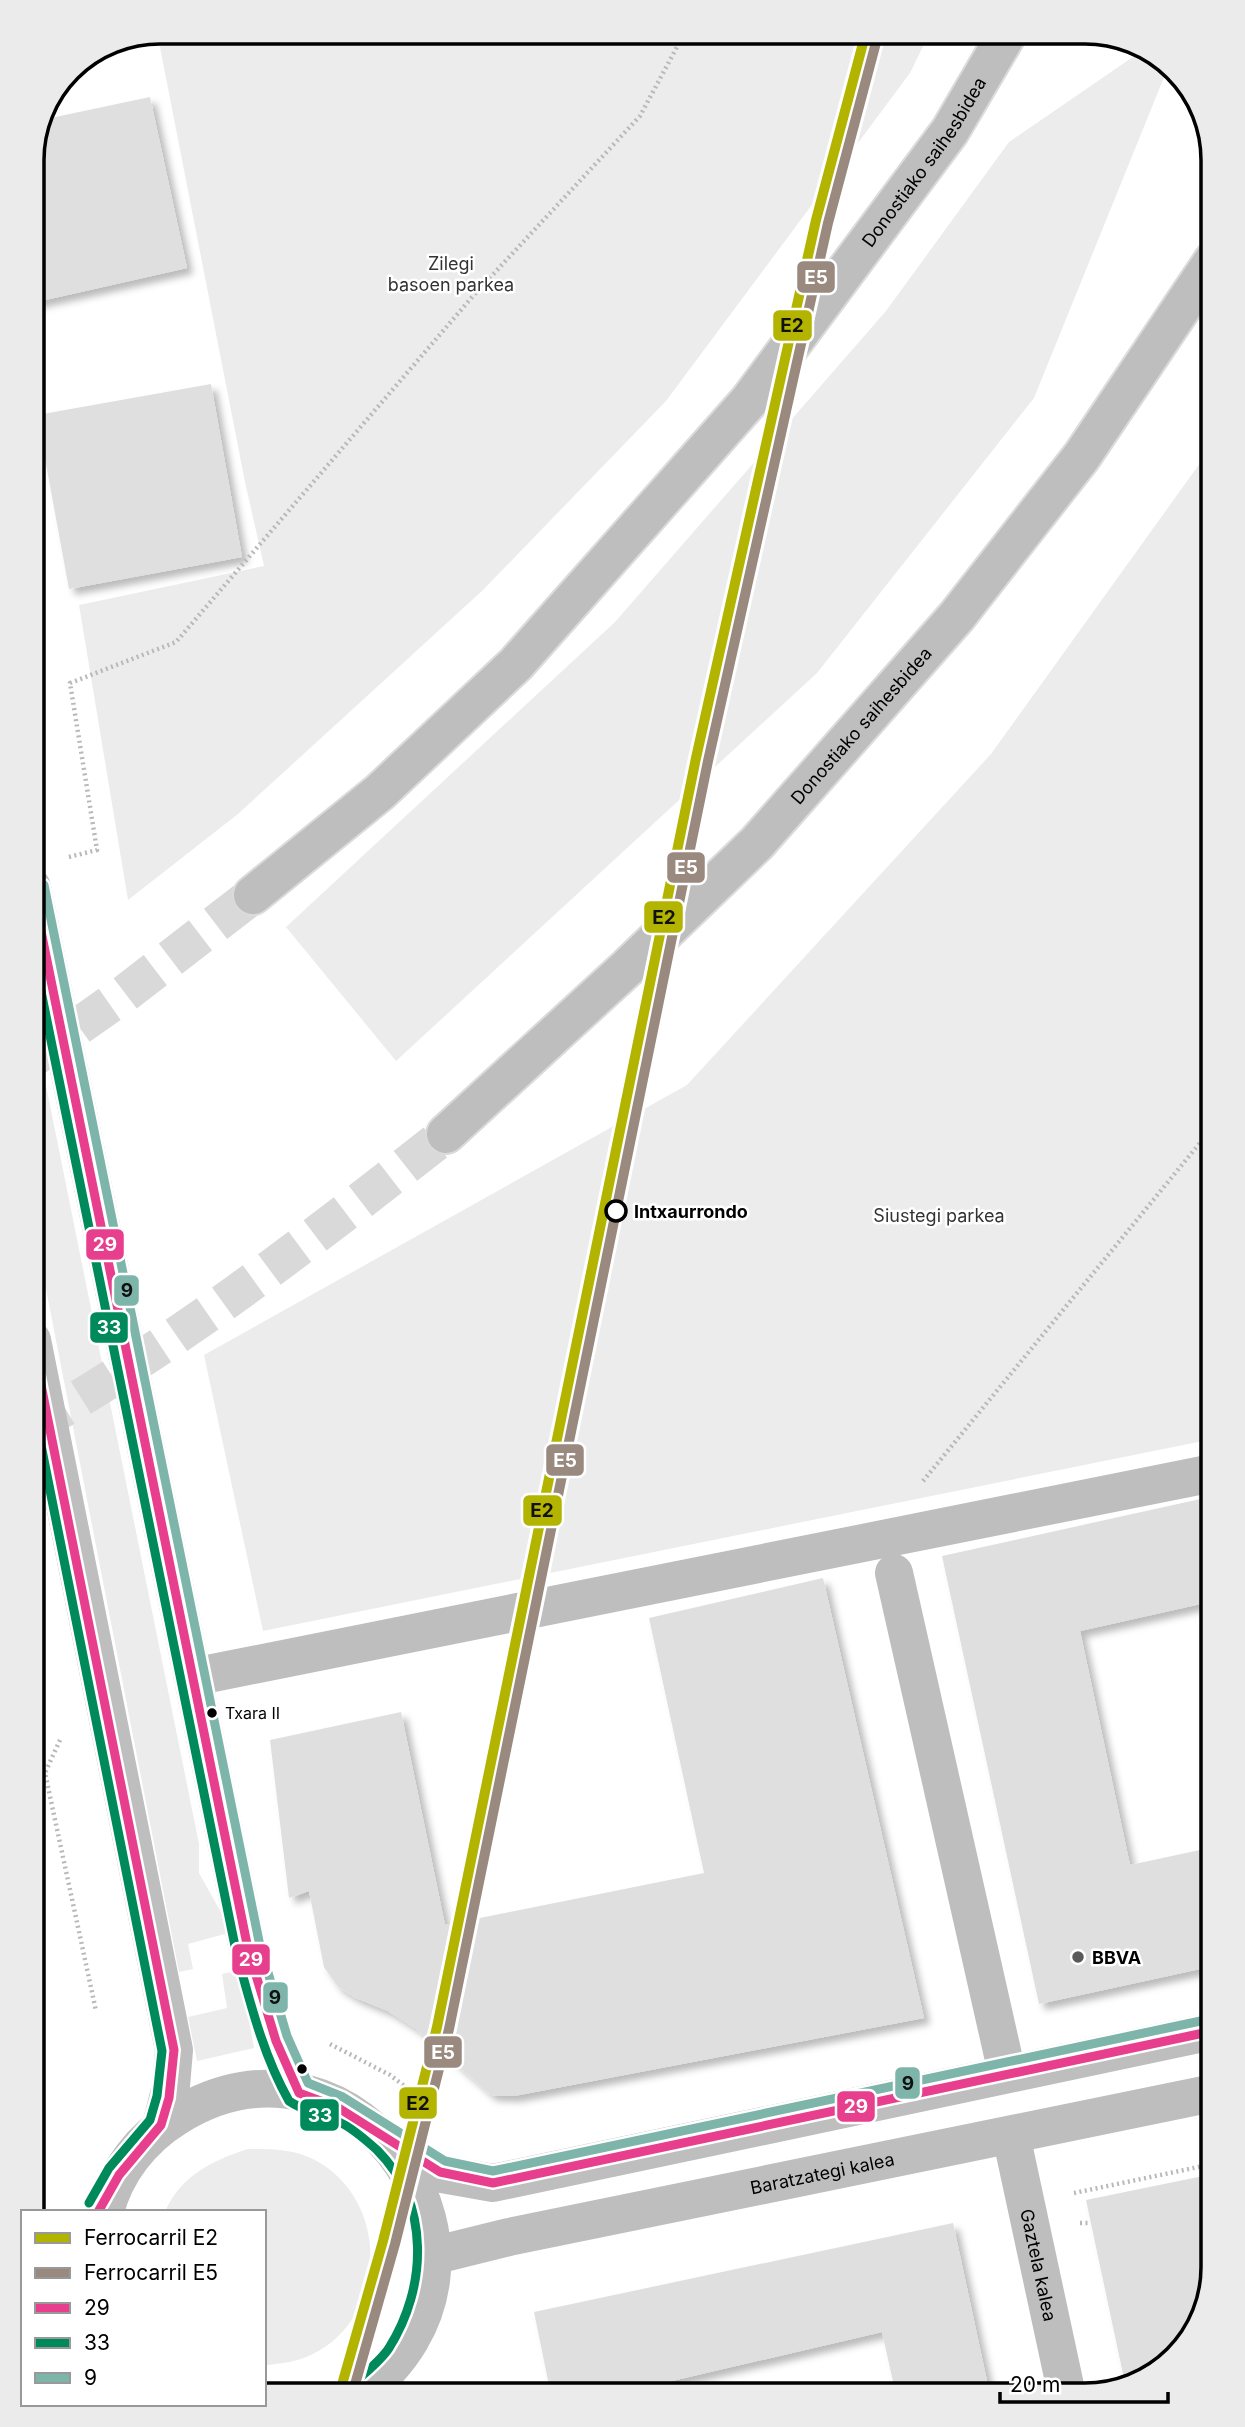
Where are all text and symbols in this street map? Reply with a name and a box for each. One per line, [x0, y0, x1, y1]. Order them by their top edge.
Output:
street label: Donostiako saihesbidea [857, 73, 990, 251]
park label: Zilegi basoen parkea [388, 253, 514, 295]
line badge: E5 [796, 260, 836, 294]
text: E5 [804, 266, 828, 289]
line badge: E2 [772, 309, 813, 342]
text: E2 [780, 314, 804, 337]
street label: Donostiako saihesbidea [786, 642, 936, 808]
line badge: E5 [666, 851, 706, 884]
text: E5 [674, 856, 698, 879]
line badge: E2 [643, 900, 684, 934]
text: E2 [652, 906, 676, 929]
marker: Intxaurrondo [605, 1200, 627, 1222]
place label: Intxaurrondo [634, 1201, 748, 1222]
park label: Siustegi parkea [873, 1205, 1005, 1226]
line badge: 29 [85, 1228, 125, 1261]
text: 29 [93, 1233, 117, 1256]
line badge: 9 [113, 1274, 140, 1307]
text: 9 [121, 1279, 133, 1302]
line badge: 33 [89, 1311, 129, 1344]
text: 33 [97, 1316, 121, 1339]
line badge: E5 [545, 1443, 585, 1477]
text: E5 [553, 1449, 577, 1472]
line badge: E2 [522, 1494, 563, 1527]
text: E2 [530, 1499, 554, 1522]
place label: Txara II [225, 1703, 280, 1723]
marker: Txara II [205, 1706, 219, 1720]
line badge: 29 [231, 1943, 271, 1976]
place label: BBVA [1092, 1947, 1141, 1968]
text: 29 [239, 1948, 263, 1971]
marker: BBVA [1070, 1949, 1086, 1965]
line badge: 9 [262, 1981, 289, 2014]
text: 9 [269, 1986, 281, 2009]
line badge: E5 [423, 2035, 463, 2069]
text: E5 [431, 2041, 455, 2064]
unlabelled marker [295, 2062, 309, 2076]
line badge: 9 [894, 2066, 921, 2100]
text: 9 [902, 2072, 914, 2095]
line badge: E2 [398, 2086, 438, 2120]
line badge: 29 [836, 2090, 876, 2123]
text: E2 [406, 2092, 430, 2115]
text: 29 [844, 2095, 868, 2118]
line badge: 33 [299, 2098, 340, 2132]
text: 33 [308, 2104, 332, 2127]
street label: Baratzategi kalea [748, 2148, 896, 2198]
street label: Gaztela kalea [1017, 2207, 1061, 2323]
legend [21, 2210, 266, 2406]
text: Ferrocarril E2 [84, 2225, 218, 2250]
text: Ferrocarril E5 [84, 2260, 218, 2285]
text: 29 [84, 2295, 110, 2320]
text: 33 [84, 2330, 110, 2355]
scale bar [1000, 2360, 1168, 2404]
text: 9 [84, 2365, 97, 2390]
text: 20 m [1010, 2372, 1060, 2397]

